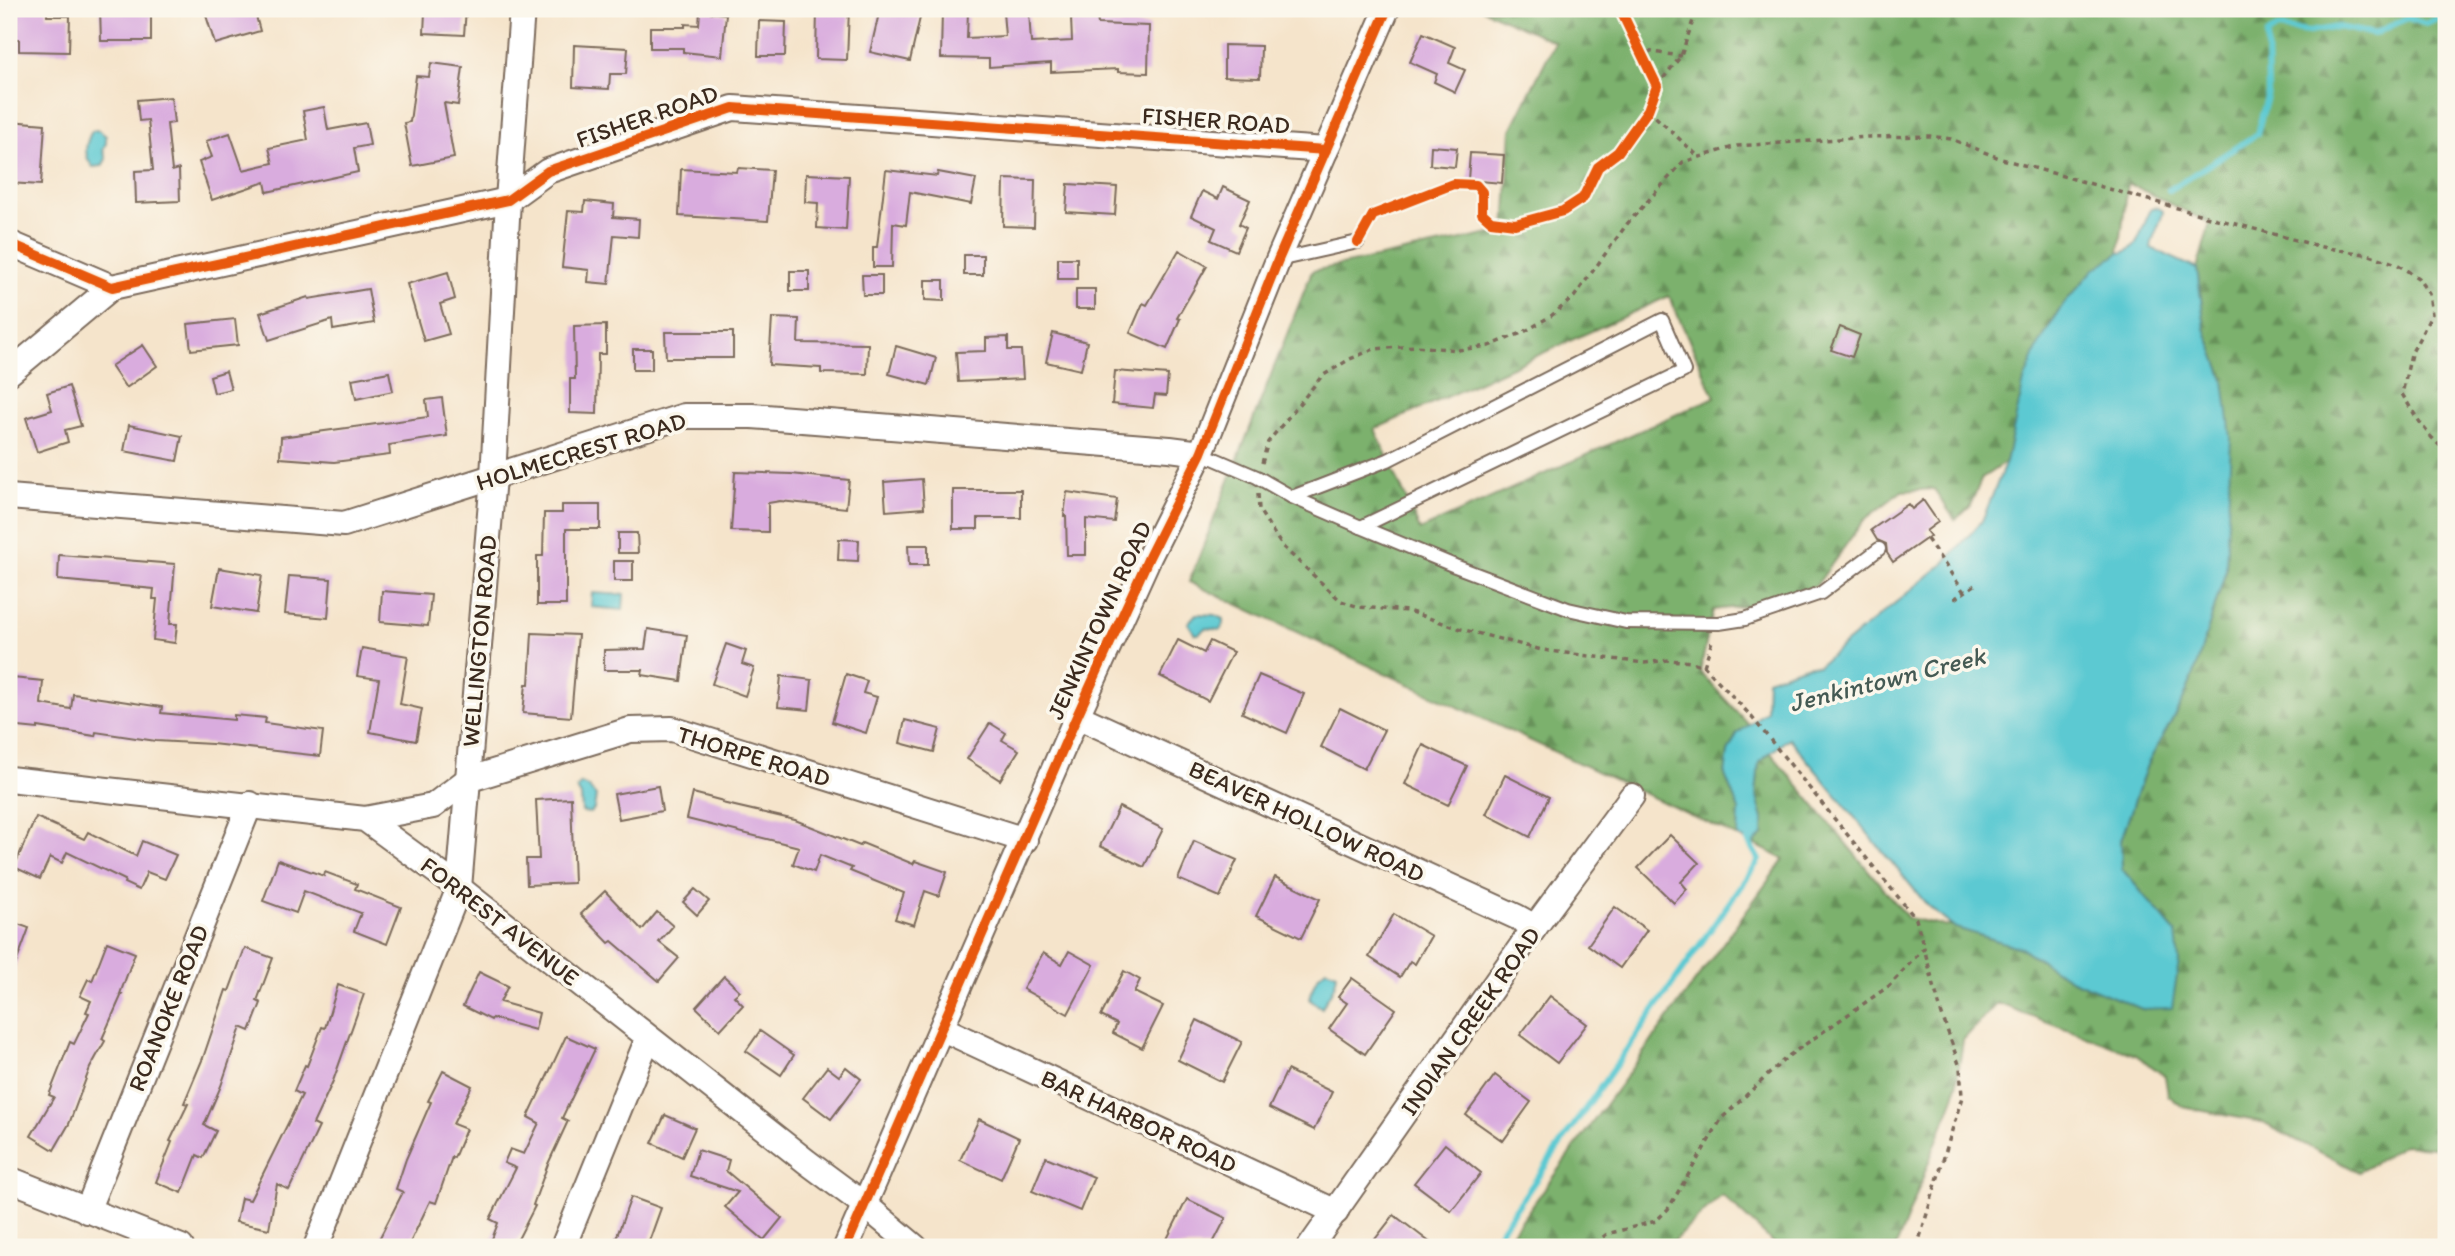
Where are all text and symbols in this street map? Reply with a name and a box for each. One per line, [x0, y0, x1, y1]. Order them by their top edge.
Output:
street label: FISHER ROAD [572, 78, 722, 154]
street label: FISHER ROAD [1141, 100, 1291, 140]
street label: HOLMECREST ROAD [473, 405, 689, 497]
street label: JENKINTOWN ROAD [1040, 516, 1158, 724]
street label: WELLINGTON ROAD [455, 534, 503, 748]
water label: Jenkintown Creek [1786, 639, 1990, 719]
street label: THORPE ROAD [674, 719, 834, 793]
street label: BEAVER HOLLOW ROAD [1185, 754, 1429, 888]
street label: FORREST AVENUE [415, 850, 585, 992]
street label: ROANOKE ROAD [121, 920, 215, 1096]
street label: INDIAN CREEK ROAD [1394, 921, 1546, 1121]
street label: BAR HARBOR ROAD [1036, 1063, 1242, 1179]

